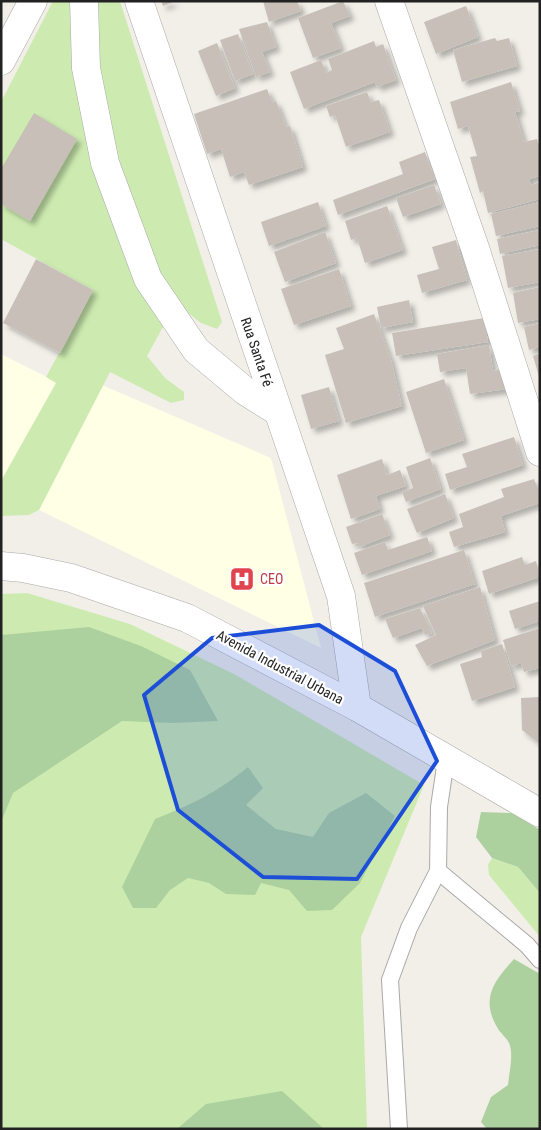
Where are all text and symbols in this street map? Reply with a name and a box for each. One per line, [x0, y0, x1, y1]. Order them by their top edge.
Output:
street label: Rua Santa Fé [238, 315, 276, 389]
hospital icon: CEO [229, 566, 255, 592]
place label: CEO [260, 571, 283, 587]
street label: Avenida Industrial Urbana [214, 627, 346, 707]

